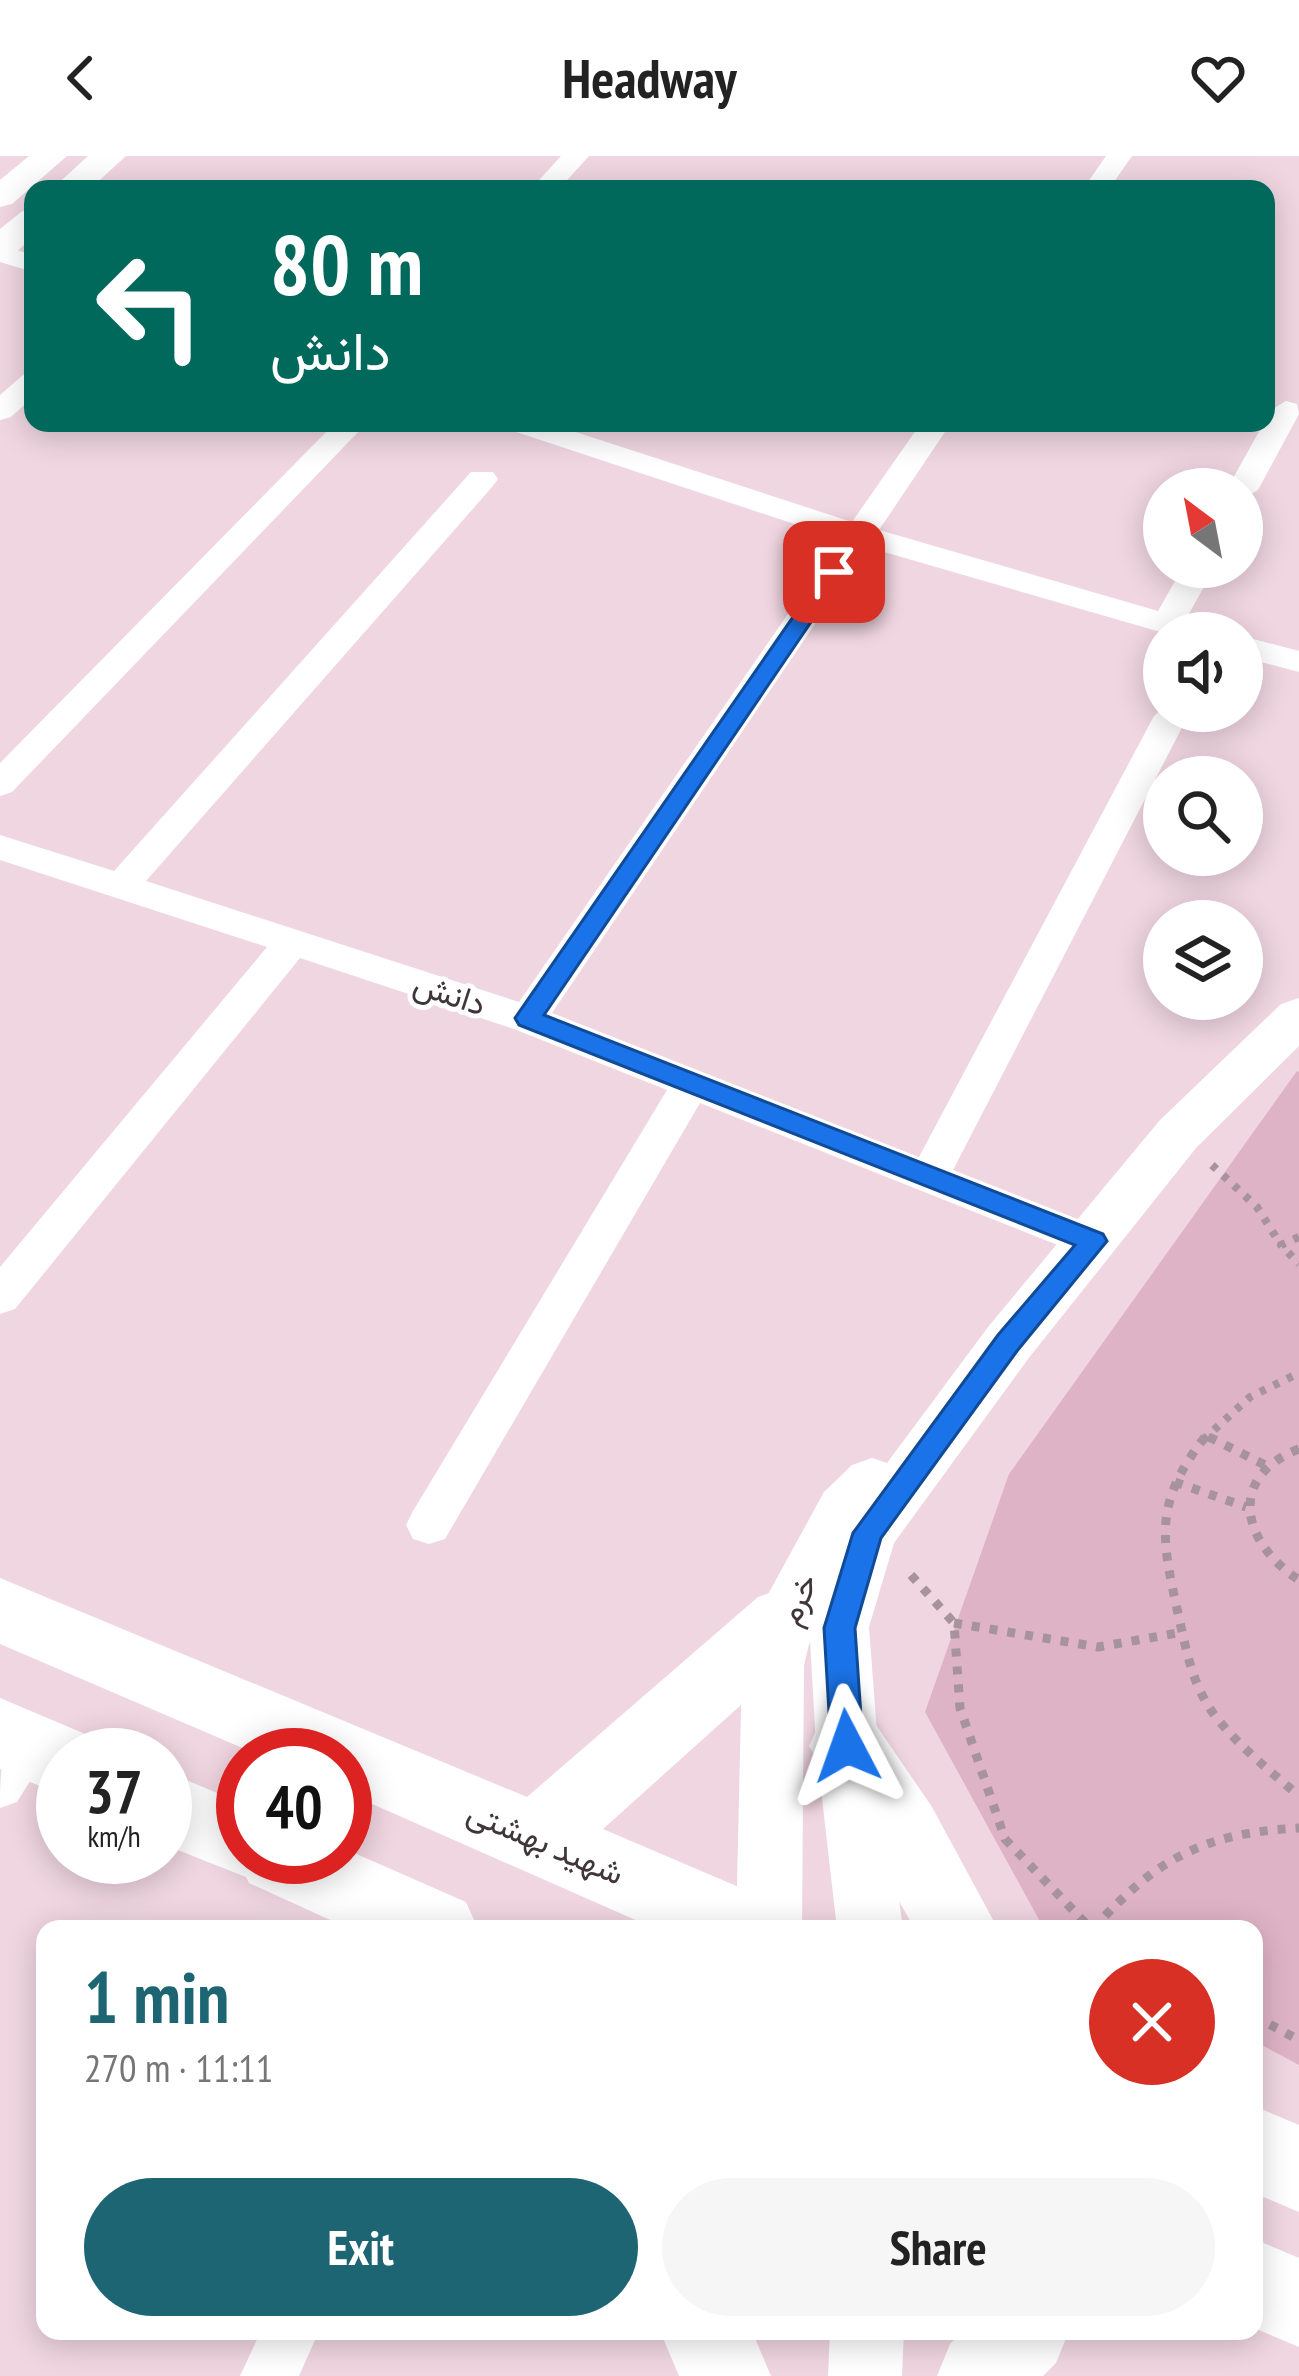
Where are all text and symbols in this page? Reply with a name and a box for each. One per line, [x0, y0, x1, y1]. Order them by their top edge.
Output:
text: Headway [562, 43, 737, 113]
icon: back [48, 45, 114, 111]
icon: heart [1185, 45, 1251, 111]
text: 80 m [270, 209, 423, 318]
icon: left [72, 228, 228, 384]
text: دانش [270, 315, 391, 385]
north arrow [1143, 468, 1263, 588]
map controls [1143, 468, 1263, 1020]
pin [783, 521, 885, 623]
icon: arrive [801, 539, 867, 605]
button: sound [1143, 612, 1263, 732]
button: search [1143, 756, 1263, 876]
button: layers [1143, 900, 1263, 1020]
street label: دانش [408, 961, 492, 1024]
street label: خرم [766, 1566, 828, 1632]
position arrow [784, 1683, 910, 1809]
speed limit sign: 40 [216, 1728, 372, 1884]
text: 37 [85, 1752, 143, 1830]
street label: شهید بهشتی [461, 1789, 631, 1894]
text: km/h [87, 1816, 141, 1855]
text: 1 min [84, 1950, 229, 2043]
button: close [1089, 1959, 1215, 2085]
text: 270 m · 11:11 [84, 2042, 273, 2093]
button: Exit [84, 2178, 638, 2316]
button: Share [662, 2178, 1215, 2316]

